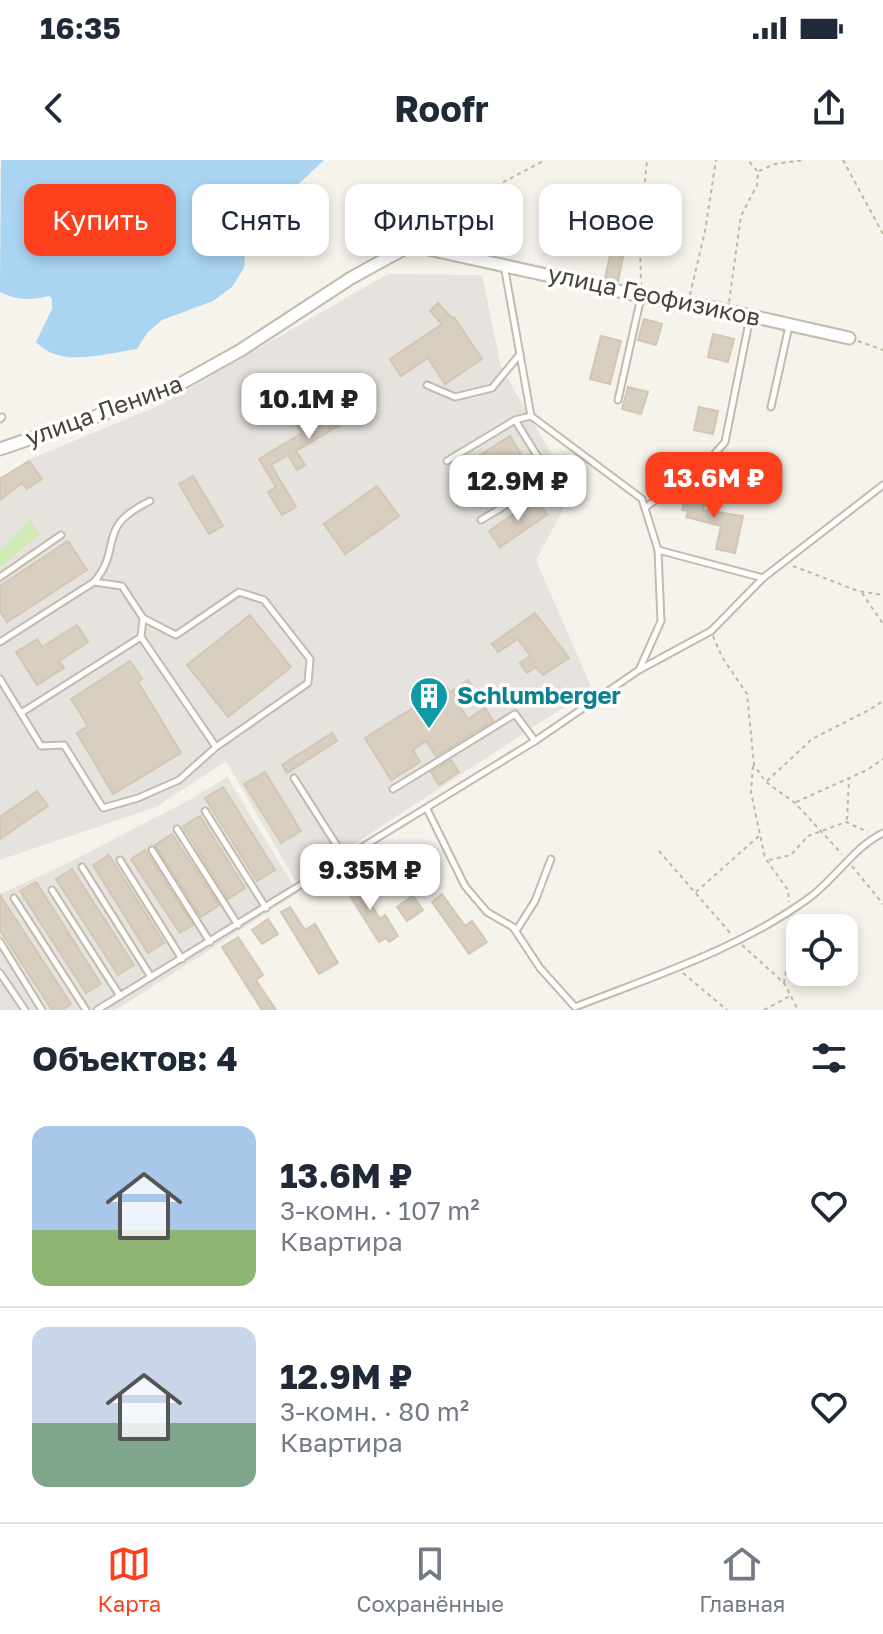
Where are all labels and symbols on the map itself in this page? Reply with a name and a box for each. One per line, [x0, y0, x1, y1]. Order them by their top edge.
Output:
street label: улица Геофизиков [545, 258, 763, 331]
street label: улица Ленина [21, 368, 186, 451]
pin: 10.1M ₽ [235, 373, 383, 441]
pin: 13.6M ₽ [640, 452, 788, 520]
pin: 12.9M ₽ [444, 455, 592, 523]
building icon: Schlumberger [408, 675, 450, 730]
place label: Schlumberger [457, 680, 621, 709]
pin: 9.35M ₽ [296, 844, 444, 912]

